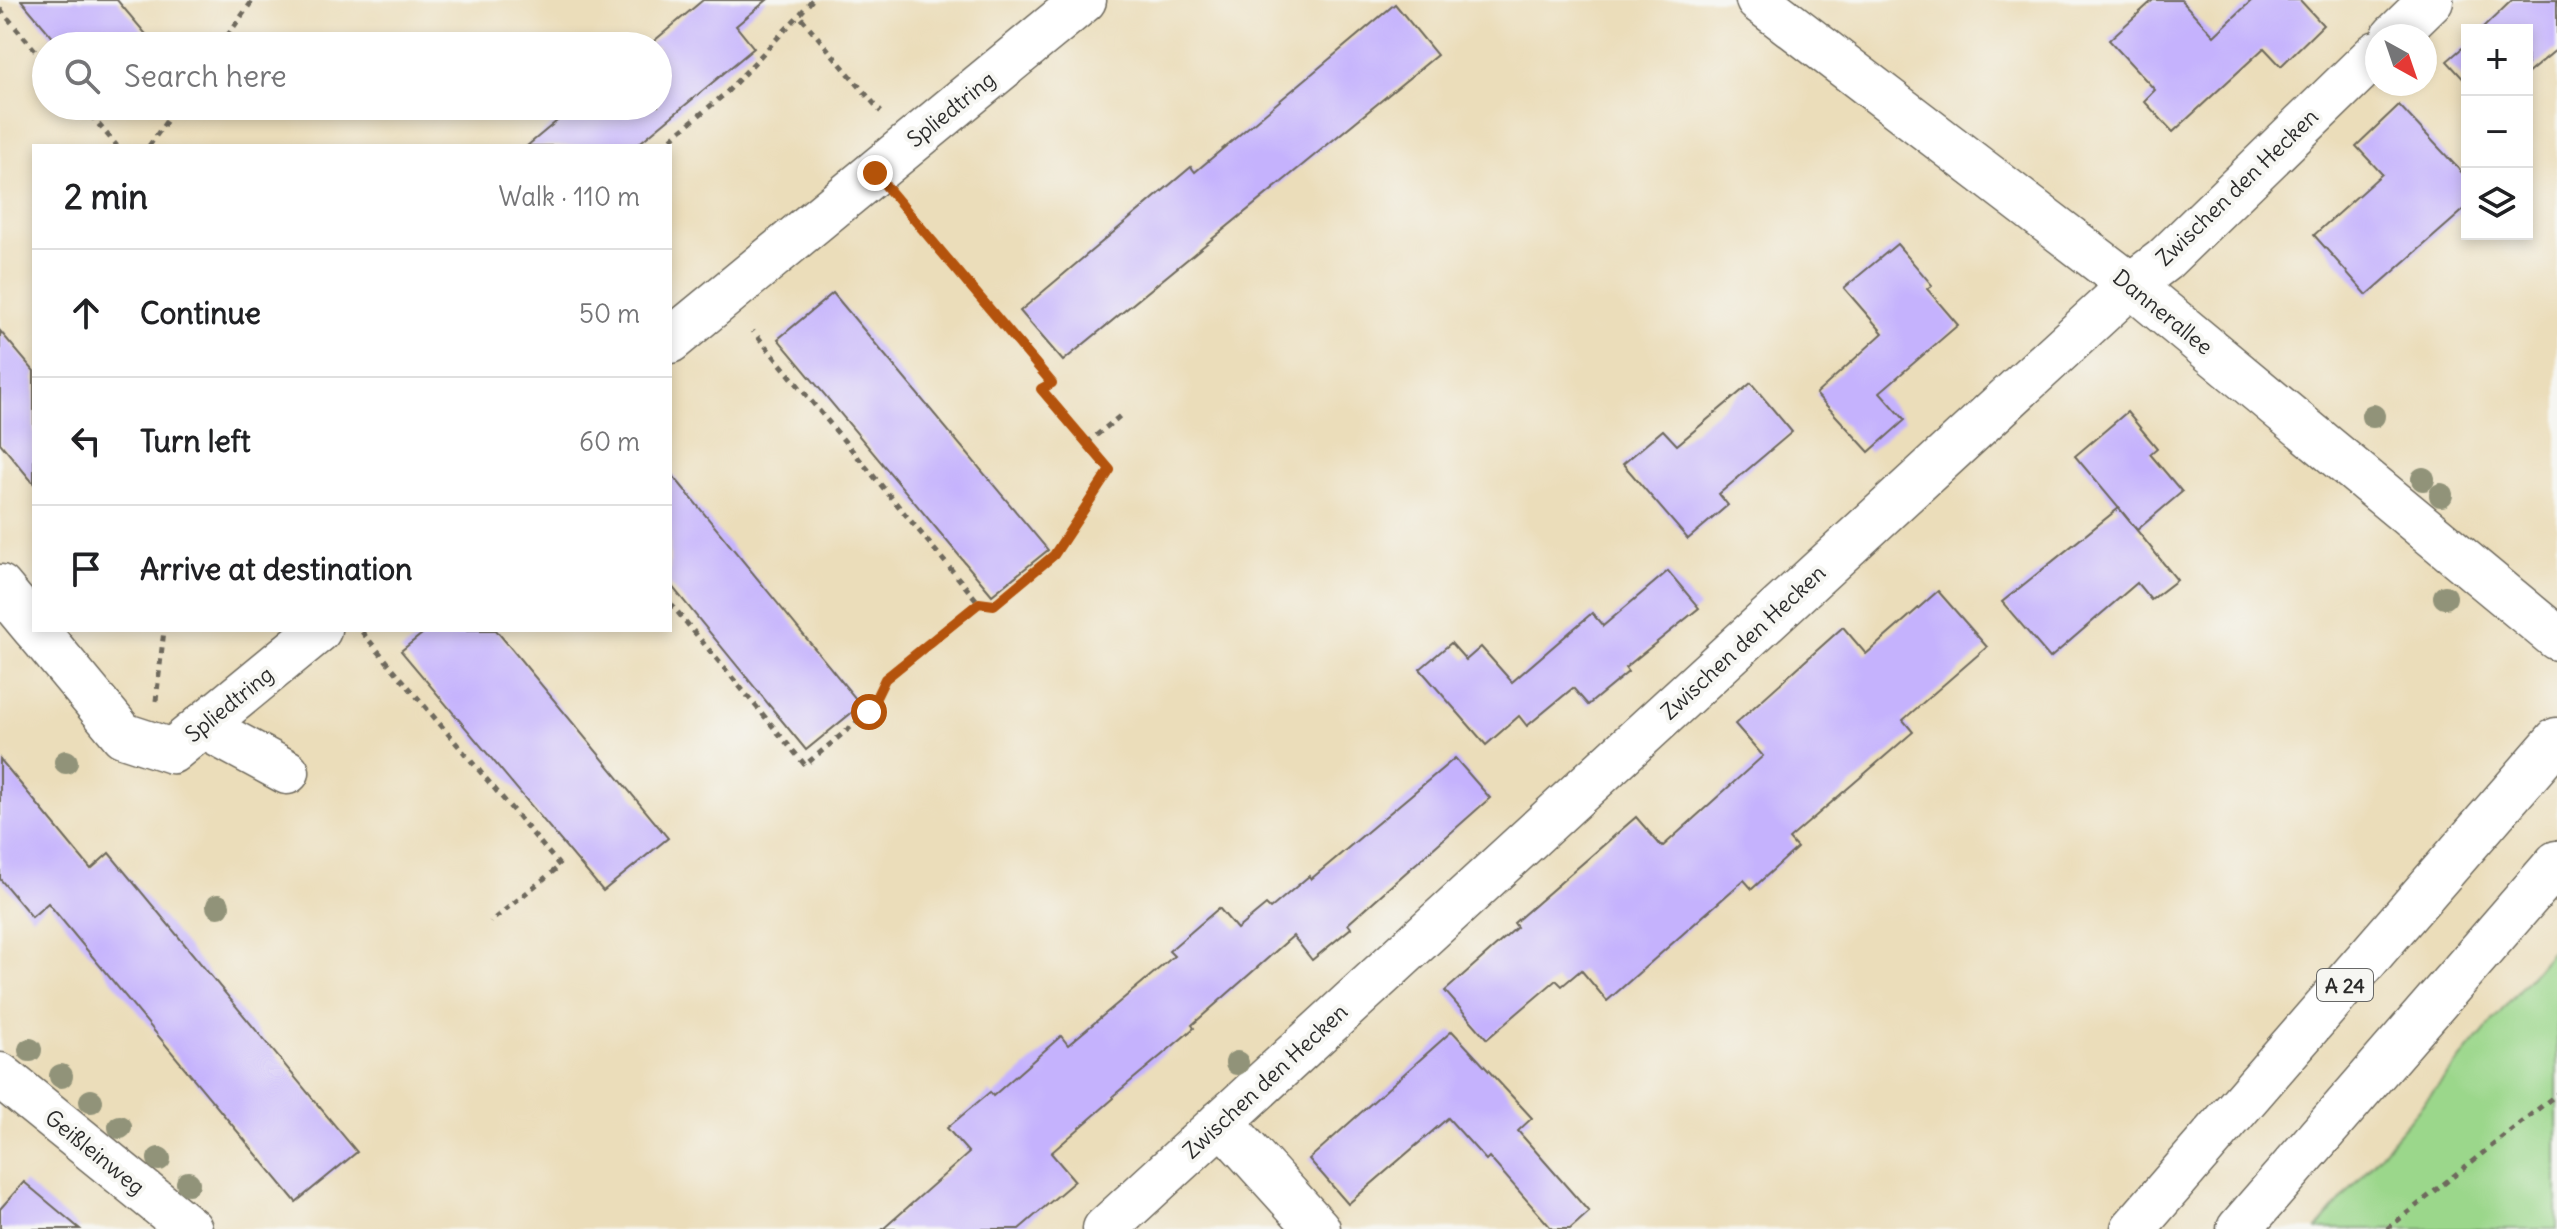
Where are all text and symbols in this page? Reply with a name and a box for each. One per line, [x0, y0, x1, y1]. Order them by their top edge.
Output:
north arrow [2365, 24, 2437, 96]
map controls [2461, 24, 2533, 240]
button: + [2461, 24, 2533, 96]
search box [32, 32, 672, 120]
icon: search [60, 54, 104, 98]
text: Search here [124, 57, 287, 95]
street label: Spliedtring [901, 65, 1001, 153]
button: − [2461, 96, 2533, 168]
street label: Zwischen den Hecken [2150, 102, 2324, 272]
route end [857, 155, 893, 191]
button: layers [2461, 168, 2533, 240]
text: 2 min [64, 175, 148, 218]
text: Walk · 110 m [498, 180, 640, 213]
street label: Dannerallee [2107, 263, 2219, 361]
icon: ahead [64, 291, 108, 335]
text: Continue [140, 294, 261, 332]
text: 50 m [579, 297, 640, 330]
icon: left [64, 419, 108, 463]
text: Turn left [140, 422, 251, 460]
text: 60 m [579, 425, 640, 458]
icon: arrive [64, 547, 108, 591]
text: Arrive at destination [140, 550, 412, 588]
street label: Zwischen den Hecken [1655, 559, 1831, 725]
street label: Spliedtring [179, 660, 279, 748]
route start [851, 694, 887, 730]
road number: A 24 [2317, 969, 2373, 1001]
street label: Zwischen den Hecken [1177, 998, 1353, 1164]
street label: Geißleinweg [39, 1103, 151, 1201]

